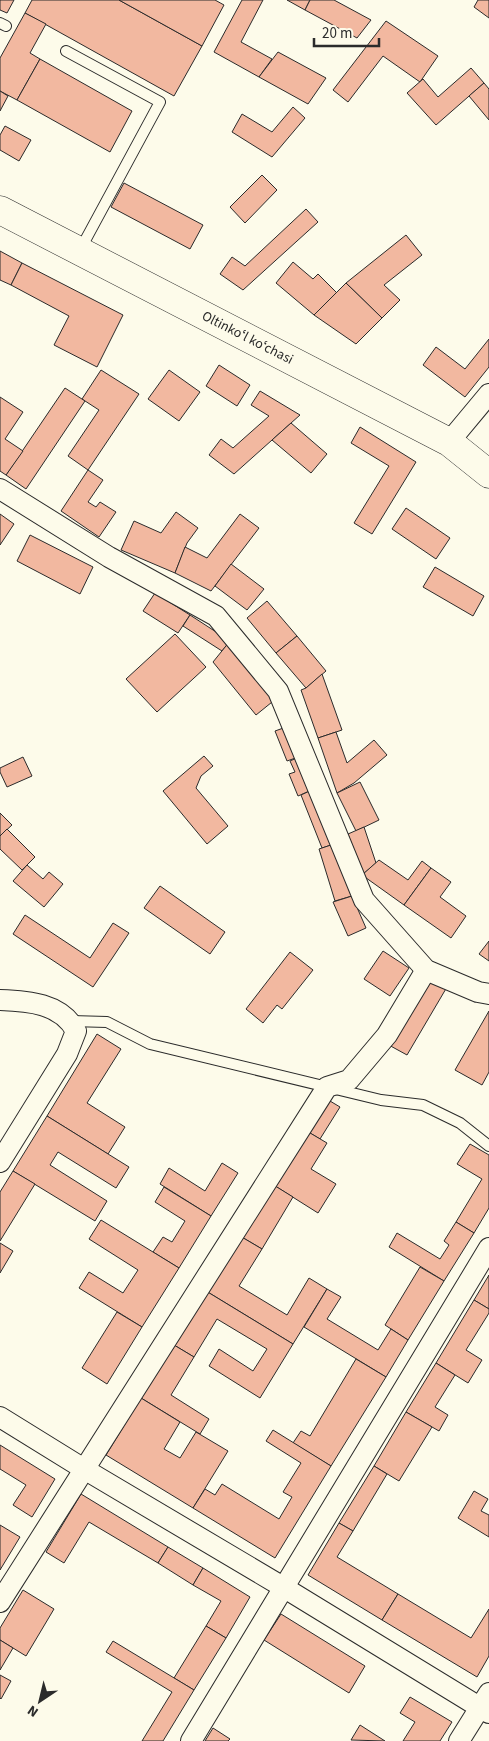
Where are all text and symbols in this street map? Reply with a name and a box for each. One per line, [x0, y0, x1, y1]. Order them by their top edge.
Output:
scale bar [314, 15, 379, 47]
text: 20 m [322, 23, 352, 44]
street label: Oltinkoʻl koʻchasi [198, 306, 297, 370]
north arrow [15, 1676, 65, 1726]
text: N [24, 1700, 43, 1722]

